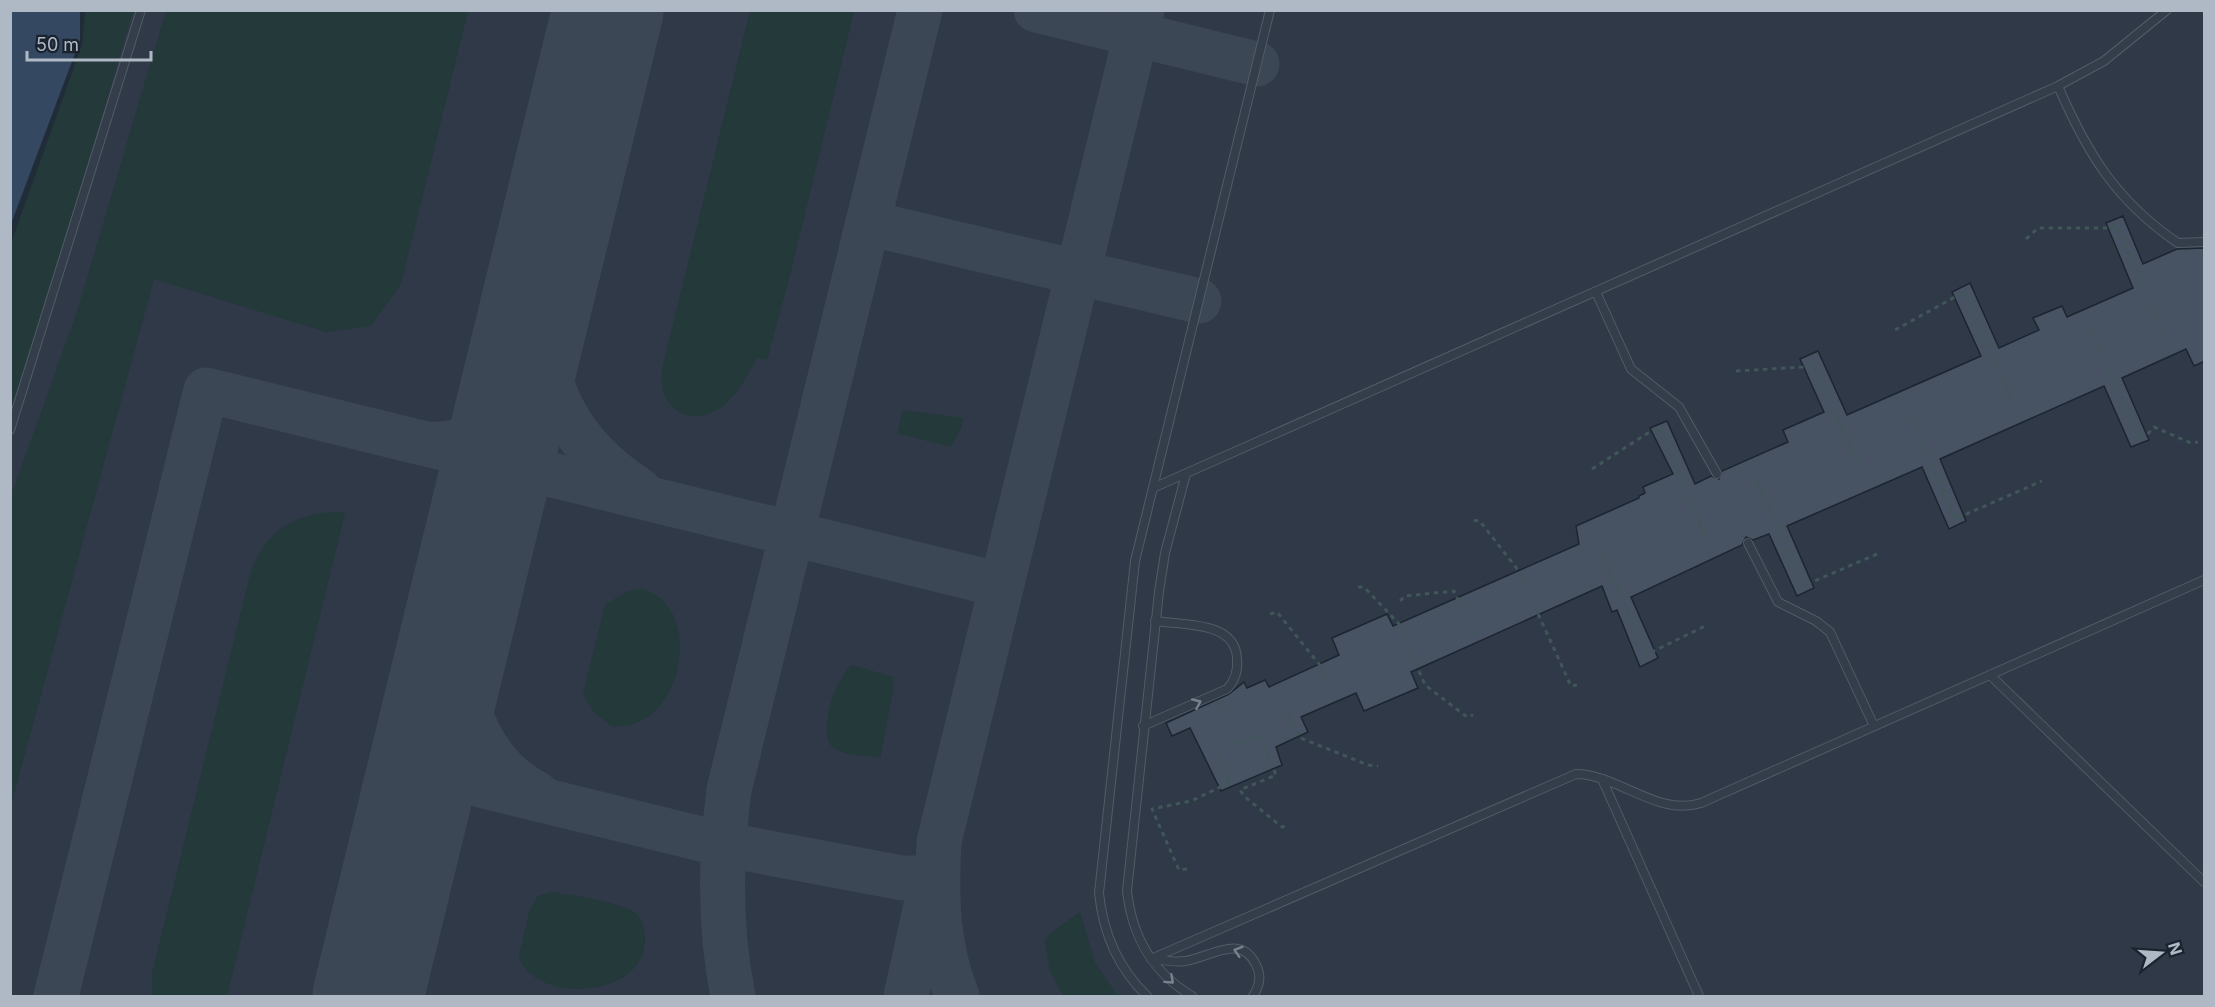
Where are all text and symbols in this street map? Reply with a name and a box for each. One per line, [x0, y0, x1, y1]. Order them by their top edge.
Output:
scale bar [27, 24, 152, 62]
text: 50 m [36, 34, 79, 55]
one-way arrow [1190, 698, 1201, 710]
north arrow [2131, 923, 2191, 983]
text: N [2164, 940, 2187, 957]
one-way arrow [1233, 946, 1243, 958]
one-way arrow [1163, 973, 1173, 984]

